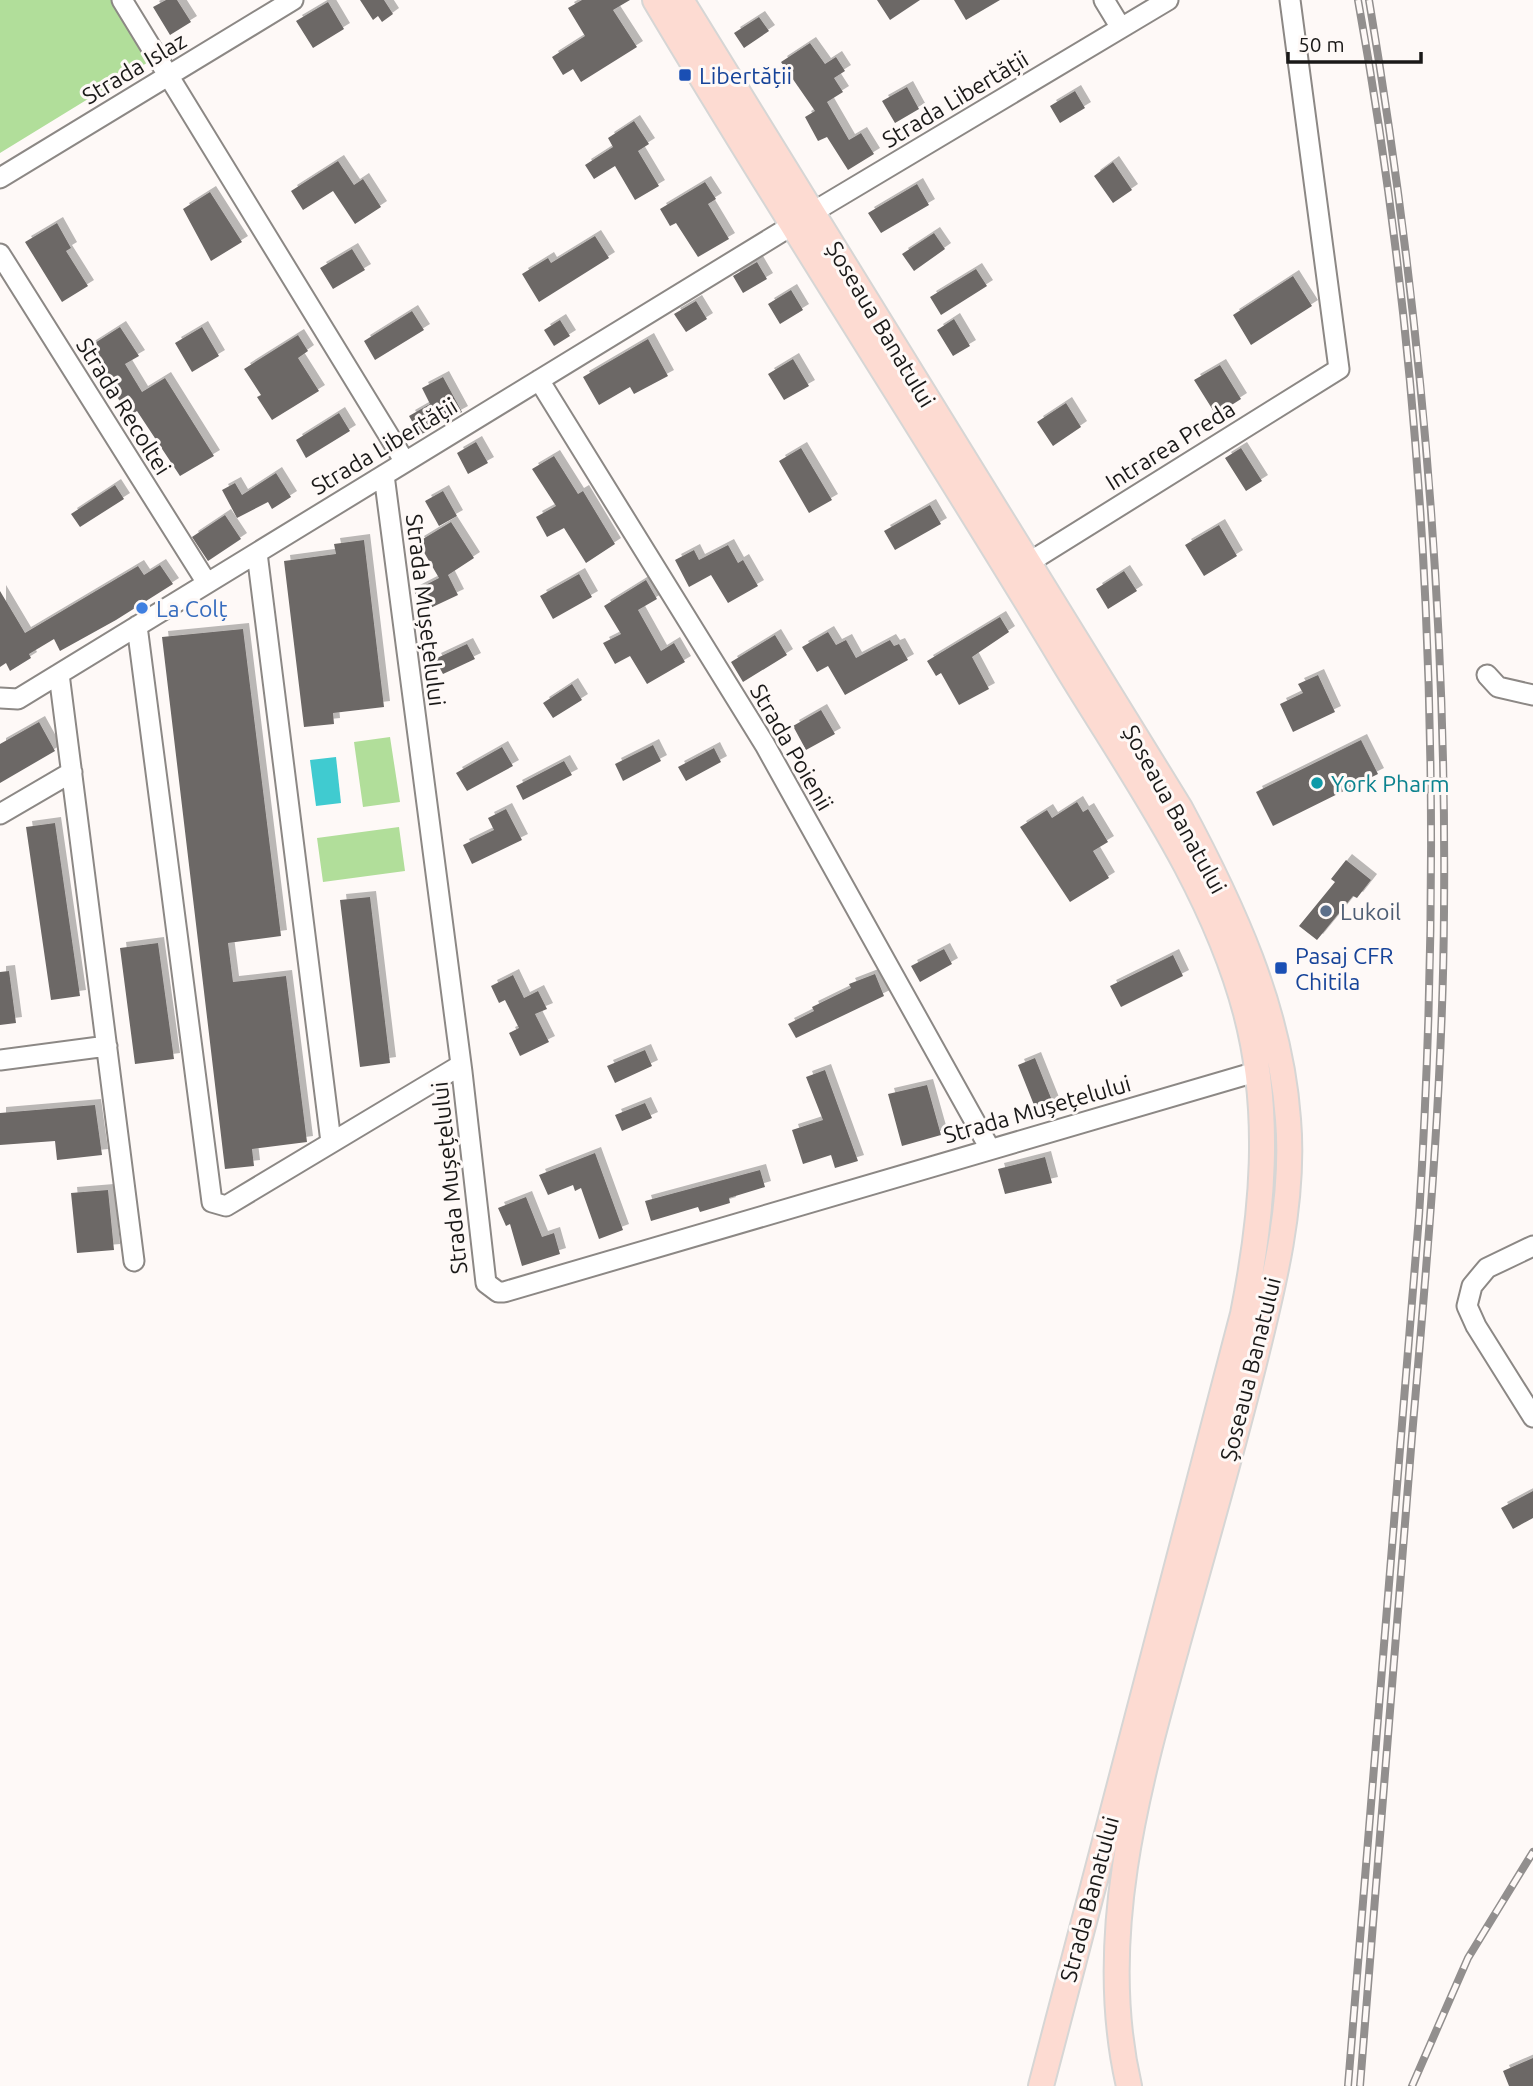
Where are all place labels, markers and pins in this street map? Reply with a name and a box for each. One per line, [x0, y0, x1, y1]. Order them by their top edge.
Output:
place label: Libertății [699, 63, 792, 88]
marker: Libertății [677, 67, 693, 83]
place label: La Colț [156, 596, 227, 621]
marker: La Colț [134, 600, 150, 616]
place label: York Pharm [1331, 771, 1450, 796]
marker: York Pharm [1309, 775, 1325, 791]
place label: Lukoil [1340, 899, 1401, 924]
marker: Lukoil [1318, 903, 1334, 919]
place label: Pasaj CFR Chitila [1295, 943, 1394, 994]
marker: Pasaj CFR Chitila [1273, 960, 1289, 976]

